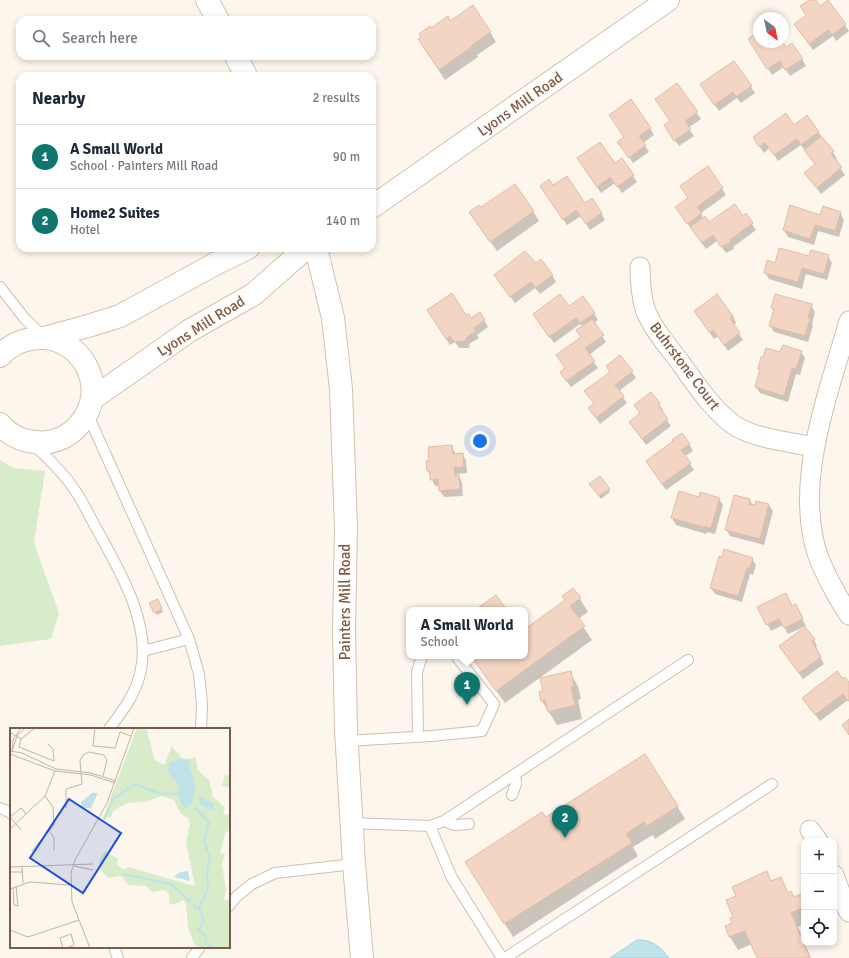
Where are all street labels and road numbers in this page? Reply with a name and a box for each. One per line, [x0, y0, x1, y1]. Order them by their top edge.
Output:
street label: Lyons Mill Road [474, 68, 566, 140]
street label: Lyons Mill Road [154, 292, 248, 360]
street label: Buhrstone Court [646, 318, 724, 414]
street label: Painters Mill Road [336, 544, 354, 660]

